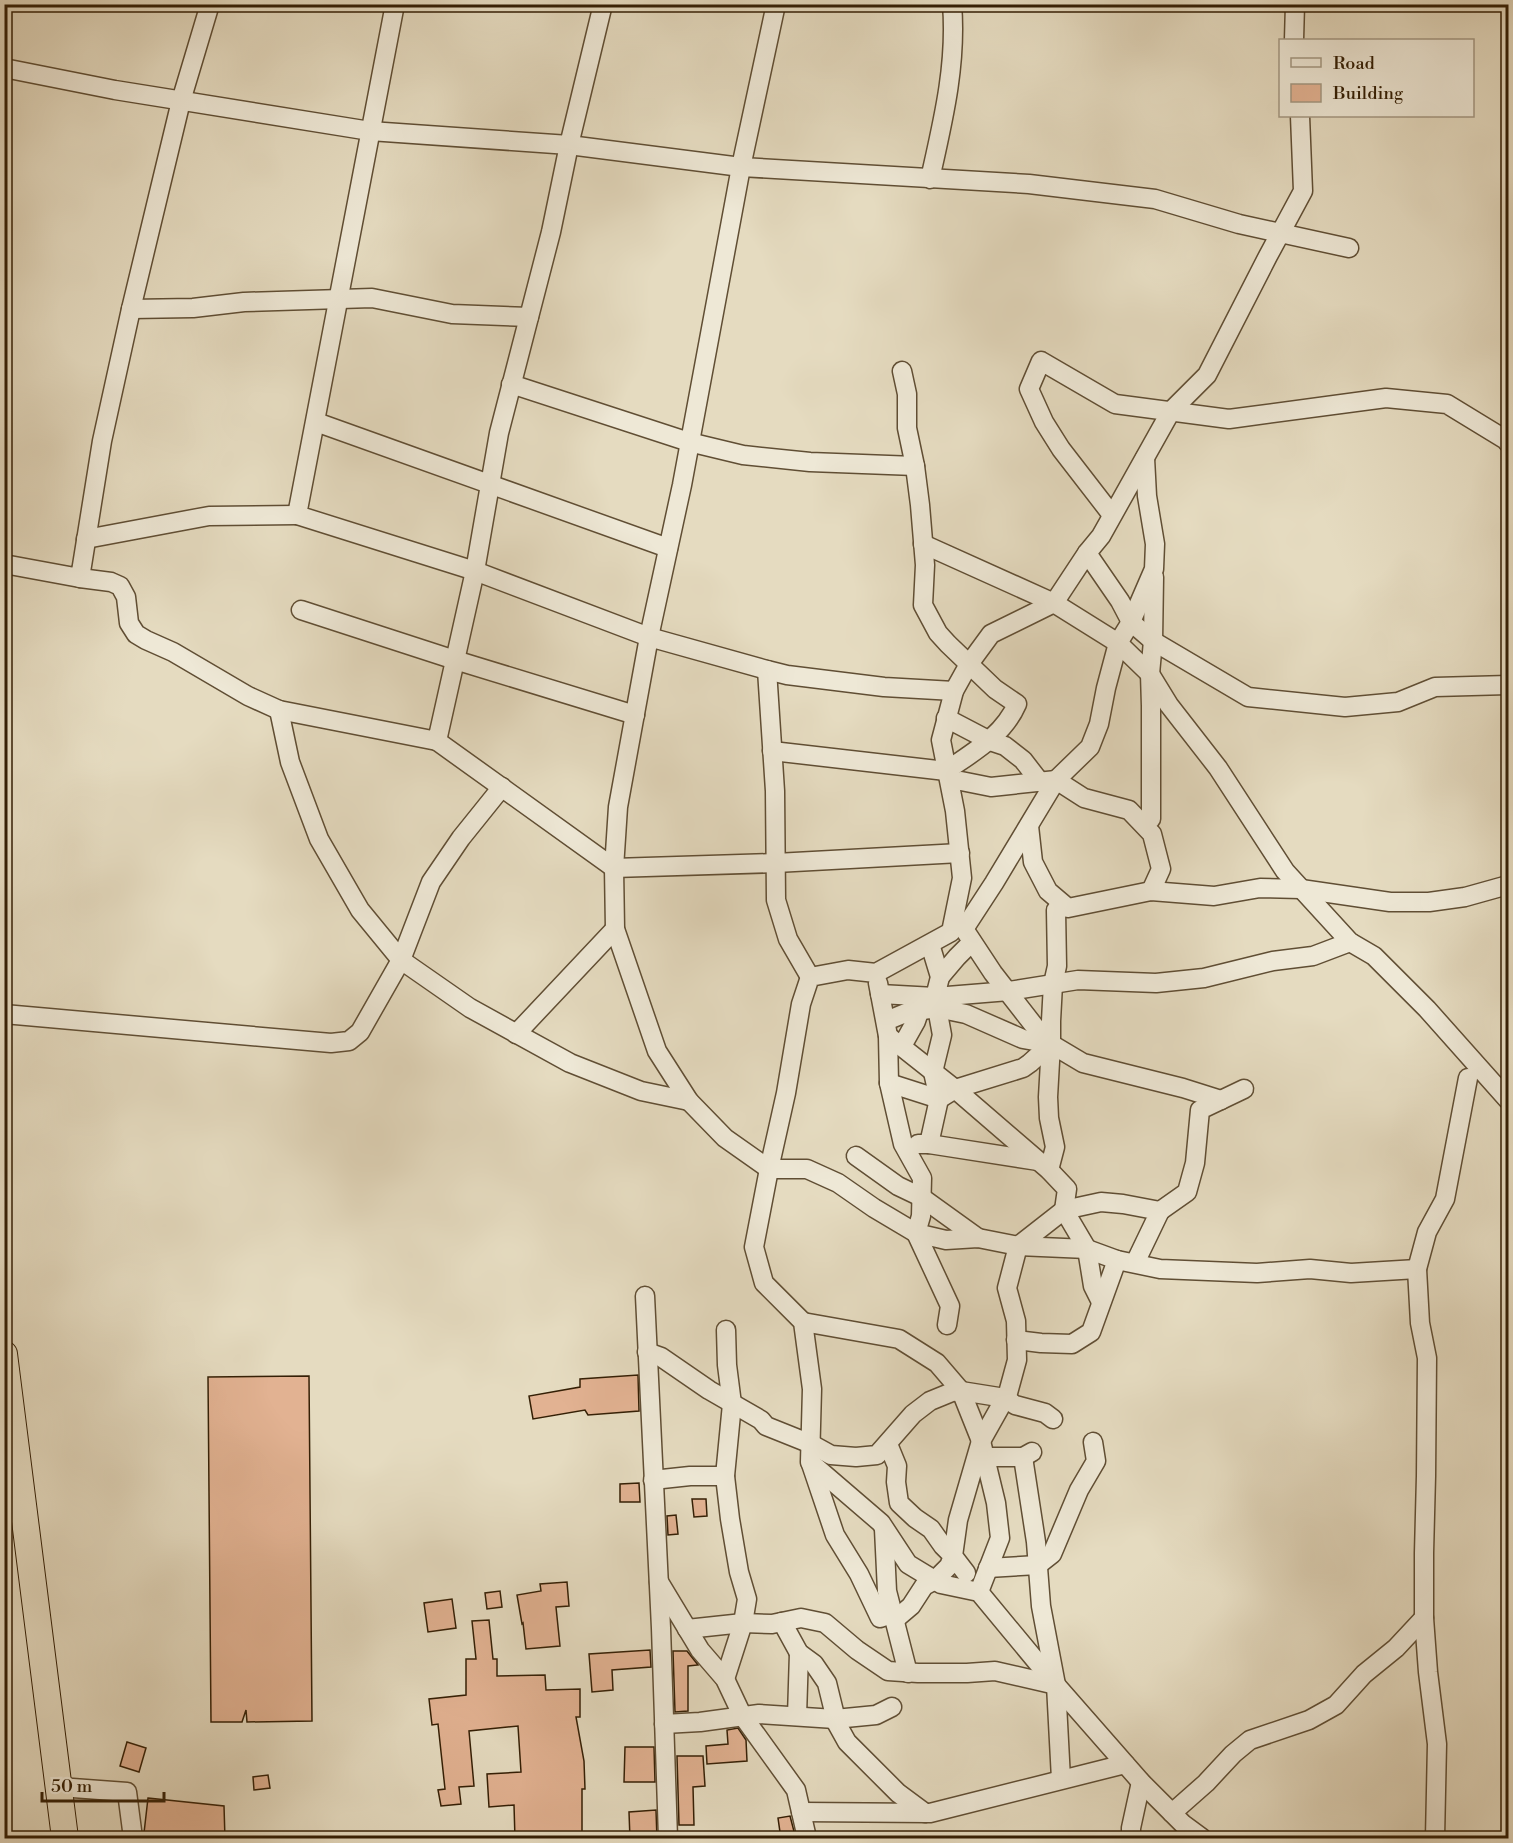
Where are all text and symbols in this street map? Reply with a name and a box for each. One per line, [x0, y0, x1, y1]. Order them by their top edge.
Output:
legend [1279, 39, 1474, 117]
text: Road [1333, 52, 1376, 75]
text: Building [1332, 82, 1404, 105]
scale bar [42, 1765, 164, 1803]
text: 50 m [51, 1775, 93, 1798]

